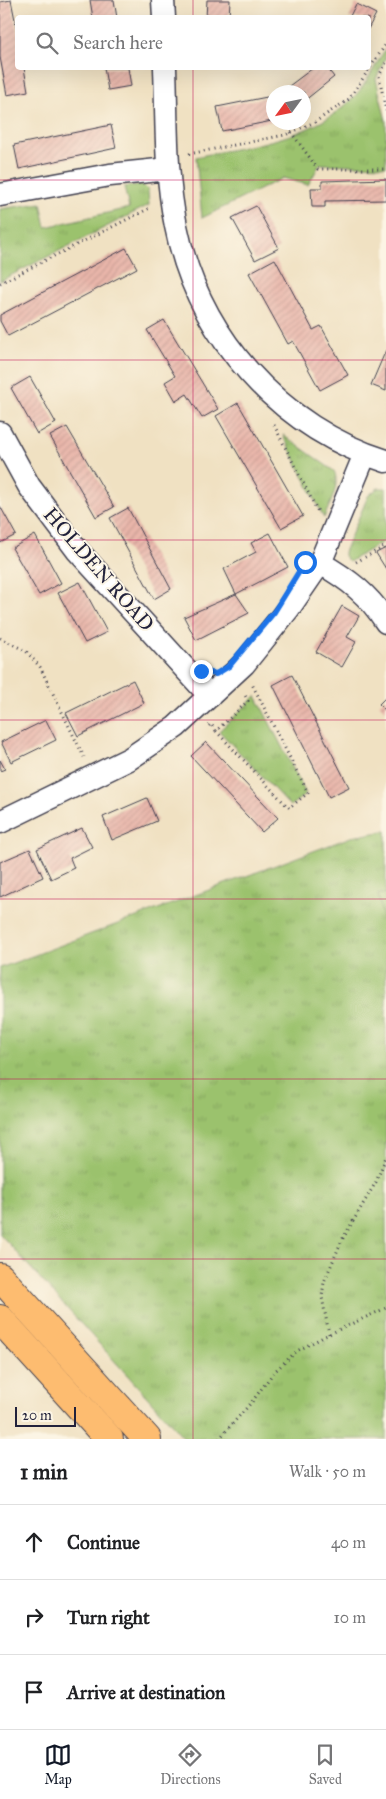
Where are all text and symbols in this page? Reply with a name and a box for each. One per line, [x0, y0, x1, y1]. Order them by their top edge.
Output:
search box [15, 15, 371, 70]
icon: search [33, 29, 61, 57]
text: Search here [73, 31, 163, 54]
north arrow [266, 85, 311, 130]
street label: HOLDEN ROAD [39, 502, 159, 636]
route start [294, 551, 317, 574]
route end [190, 660, 213, 683]
scale bar [15, 1404, 76, 1427]
text: 20 m [22, 1407, 52, 1424]
text: 1 min [20, 1459, 68, 1485]
text: Walk · 50 m [289, 1462, 366, 1481]
icon: ahead [20, 1528, 48, 1556]
text: Continue [67, 1531, 140, 1554]
text: 40 m [331, 1533, 366, 1552]
icon: right [20, 1603, 48, 1631]
text: Turn right [67, 1606, 150, 1629]
text: 10 m [334, 1608, 366, 1627]
icon: arrive [20, 1678, 48, 1706]
text: Arrive at destination [67, 1681, 225, 1704]
tab: Map [44, 1741, 72, 1788]
tab: Directions [160, 1741, 221, 1788]
tab: Saved [309, 1741, 342, 1788]

